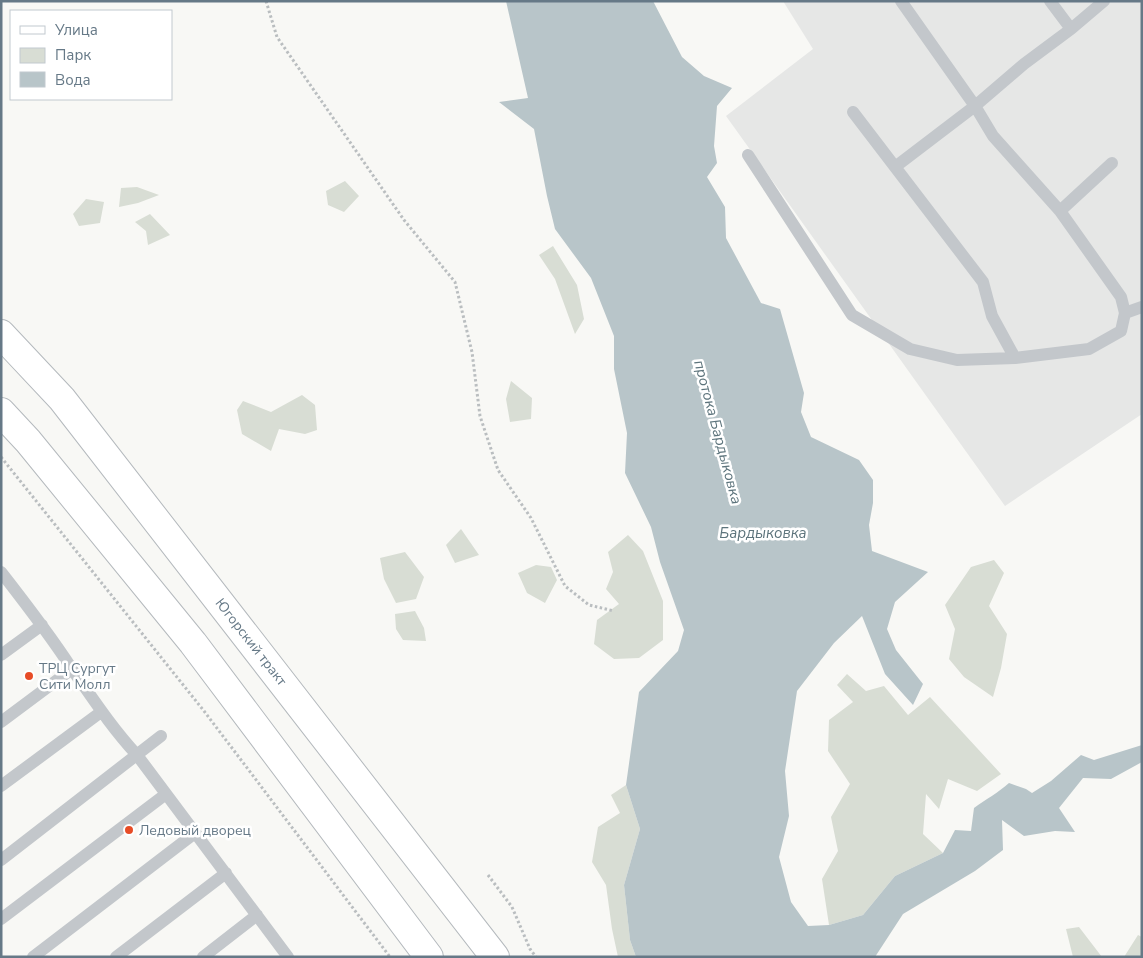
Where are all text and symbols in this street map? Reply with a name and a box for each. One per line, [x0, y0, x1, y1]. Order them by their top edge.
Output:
legend [10, 10, 172, 100]
text: Улица [54, 20, 98, 40]
text: Парк [55, 45, 91, 65]
text: Вода [55, 70, 91, 90]
water label: протока Бардыковка [689, 358, 747, 506]
water label: Бардыковка [719, 523, 807, 543]
street label: Югорский тракт [211, 594, 292, 690]
place label: ТРЦ Сургут Сити Молл [39, 659, 116, 694]
marker: ТРЦ Сургут Сити Молл [23, 670, 35, 682]
place label: Ледовый дворец [139, 821, 251, 840]
marker: Ледовый дворец [123, 824, 135, 836]

